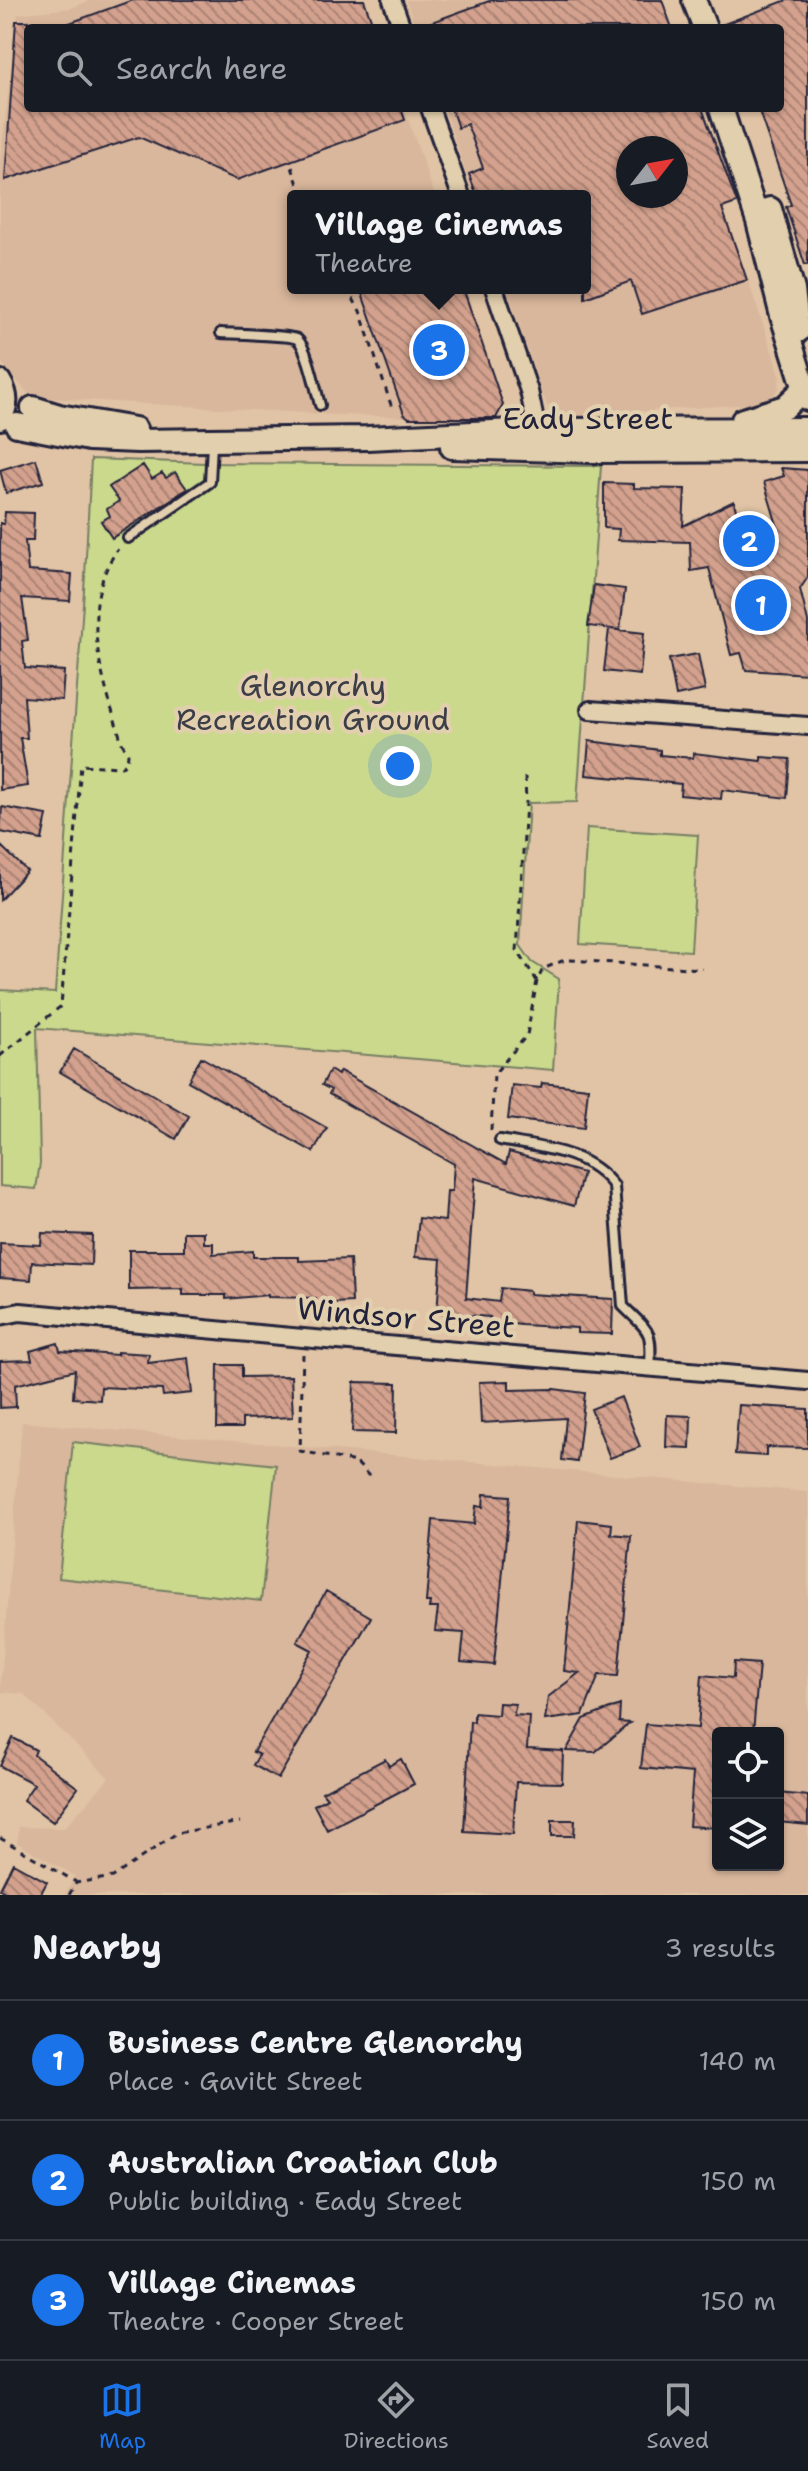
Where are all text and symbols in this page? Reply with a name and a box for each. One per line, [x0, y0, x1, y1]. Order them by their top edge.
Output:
search box [24, 24, 784, 112]
icon: search [52, 46, 96, 90]
text: Search here [116, 48, 287, 89]
north arrow [616, 136, 688, 208]
popup [287, 190, 591, 294]
text: Village Cinemas [315, 204, 563, 245]
text: Theatre [315, 245, 413, 280]
pin: 3 [413, 320, 465, 380]
street label: Eady Street [503, 398, 673, 439]
pin: 2 [723, 511, 775, 571]
pin: 1 [735, 575, 787, 635]
park label: Glenorchy Recreation Ground [176, 665, 450, 740]
your location [380, 746, 420, 786]
street label: Windsor Street [295, 1288, 517, 1347]
map controls [712, 1727, 784, 1871]
button: locate [712, 1727, 784, 1799]
button: layers [712, 1799, 784, 1871]
text: Nearby [32, 1924, 162, 1970]
text: 3 results [664, 1930, 776, 1965]
text: Business Centre Glenorchy [108, 2022, 523, 2063]
text: 1 [52, 2043, 64, 2078]
text: 140 m [699, 2043, 776, 2078]
text: Place · Gavitt Street [108, 2063, 363, 2098]
text: Australian Croatian Club [108, 2142, 498, 2183]
text: 2 [49, 2163, 67, 2198]
text: 150 m [700, 2163, 776, 2198]
text: Public building · Eady Street [108, 2183, 462, 2218]
text: Village Cinemas [108, 2262, 356, 2303]
text: 3 [49, 2283, 67, 2318]
text: 150 m [700, 2283, 776, 2318]
text: Theatre · Cooper Street [108, 2303, 404, 2338]
tab: Map [99, 2378, 146, 2455]
tab: Directions [344, 2378, 449, 2455]
tab: Saved [647, 2378, 709, 2455]

